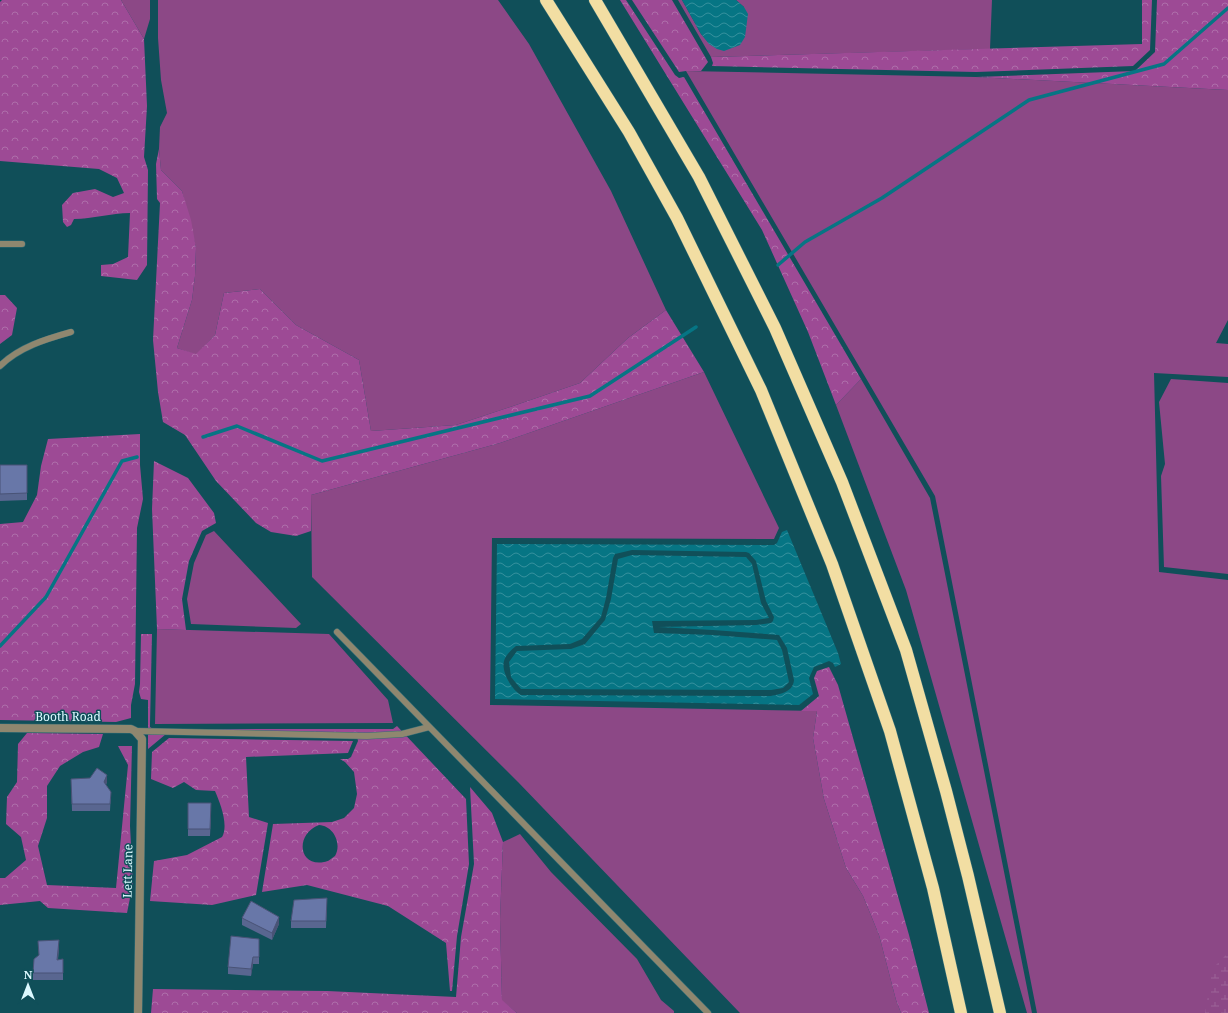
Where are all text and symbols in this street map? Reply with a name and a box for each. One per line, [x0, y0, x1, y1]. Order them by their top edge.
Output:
street label: Booth Road [35, 708, 101, 725]
street label: Lett Lane [119, 844, 136, 898]
north arrow [8, 965, 48, 1005]
text: N [24, 967, 33, 982]

